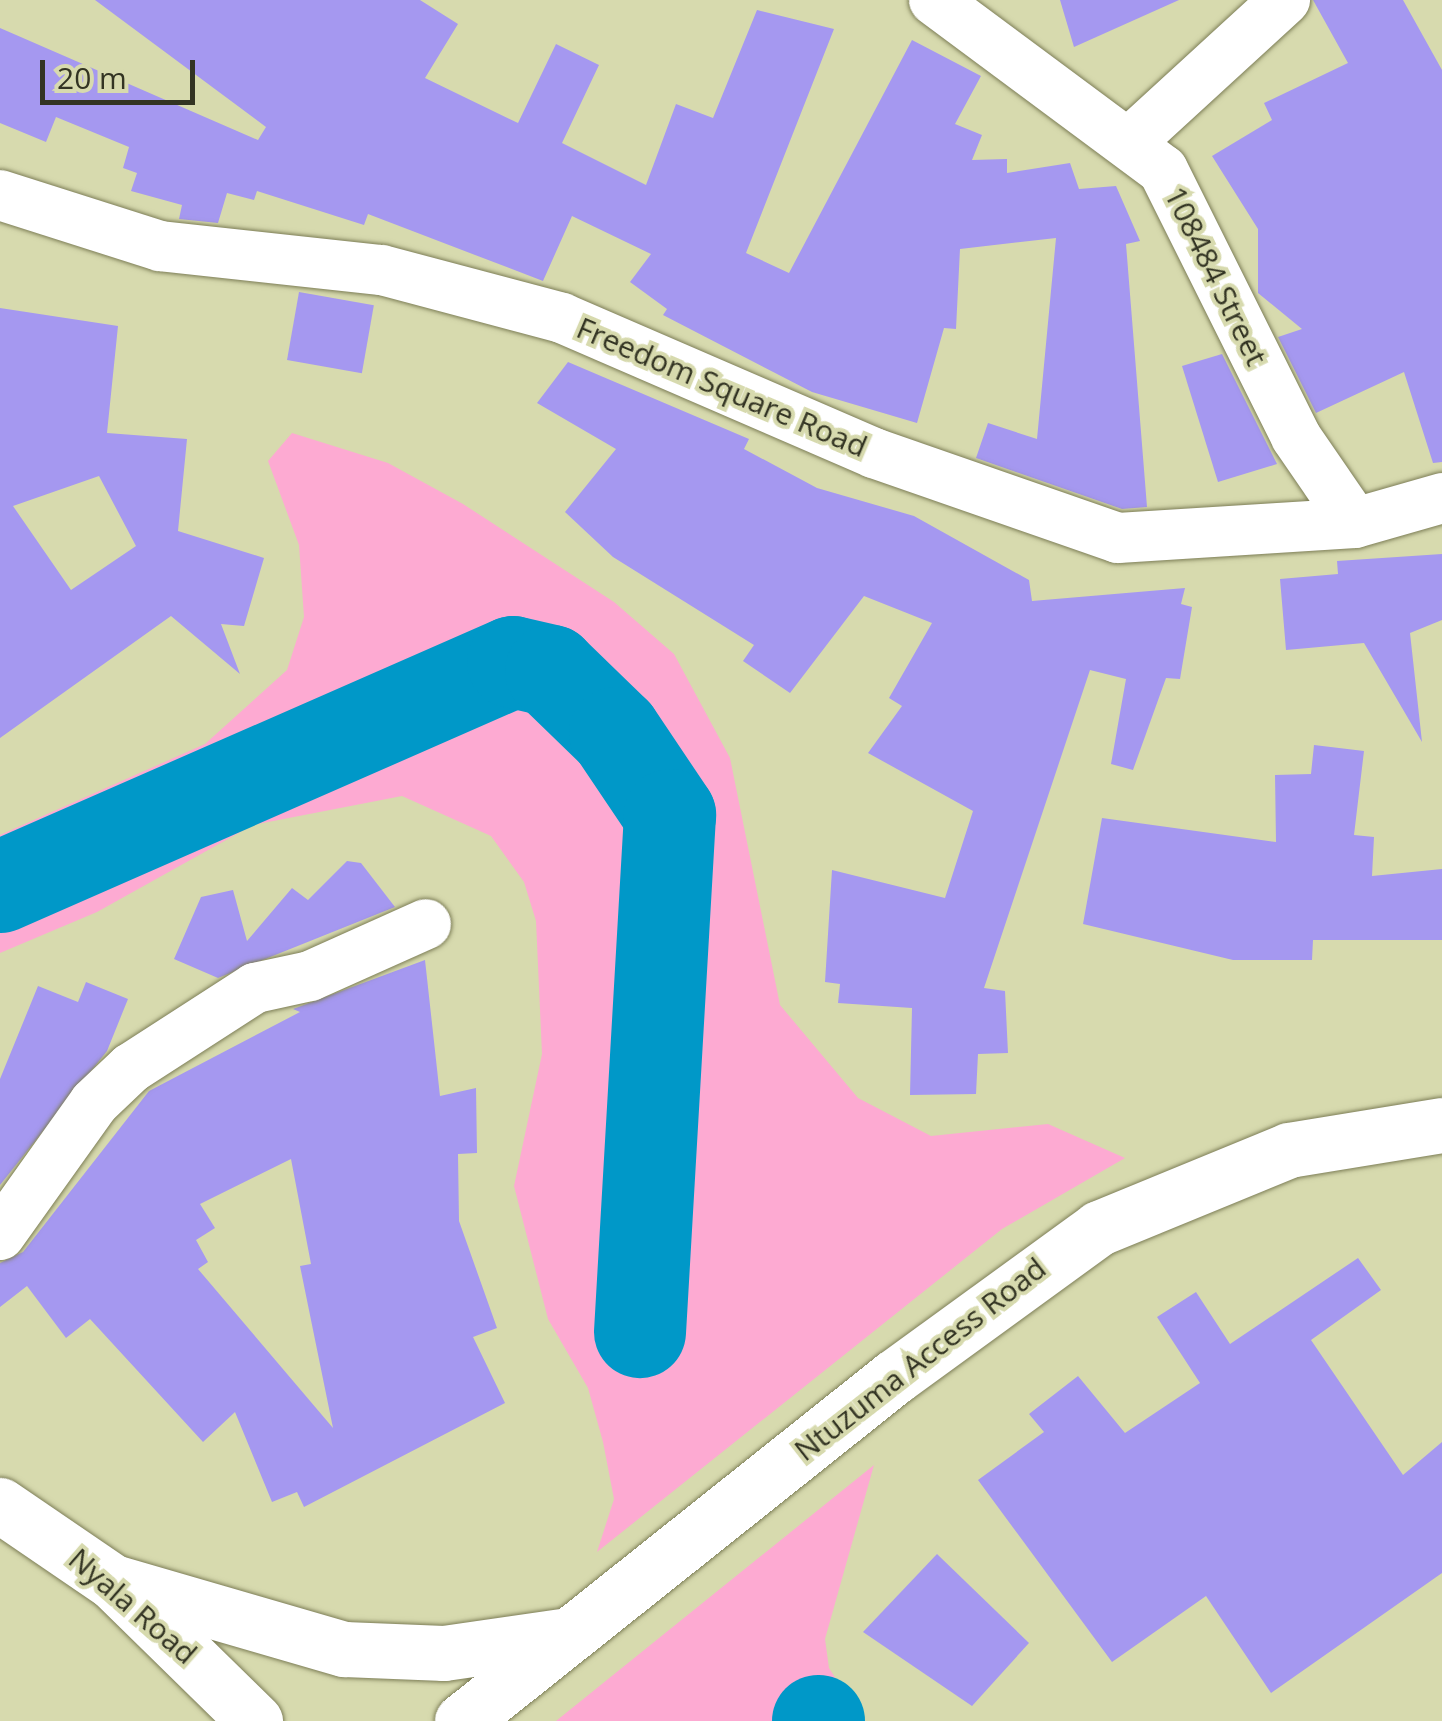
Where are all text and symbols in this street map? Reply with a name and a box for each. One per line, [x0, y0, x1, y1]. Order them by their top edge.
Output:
scale bar [45, 40, 200, 102]
text: 20 m [57, 57, 127, 98]
street label: 108484 Street [1157, 181, 1275, 371]
street label: Freedom Square Road [571, 310, 873, 464]
street label: Ntuzuma Access Road [787, 1250, 1053, 1468]
street label: Nyala Road [62, 1541, 204, 1671]

